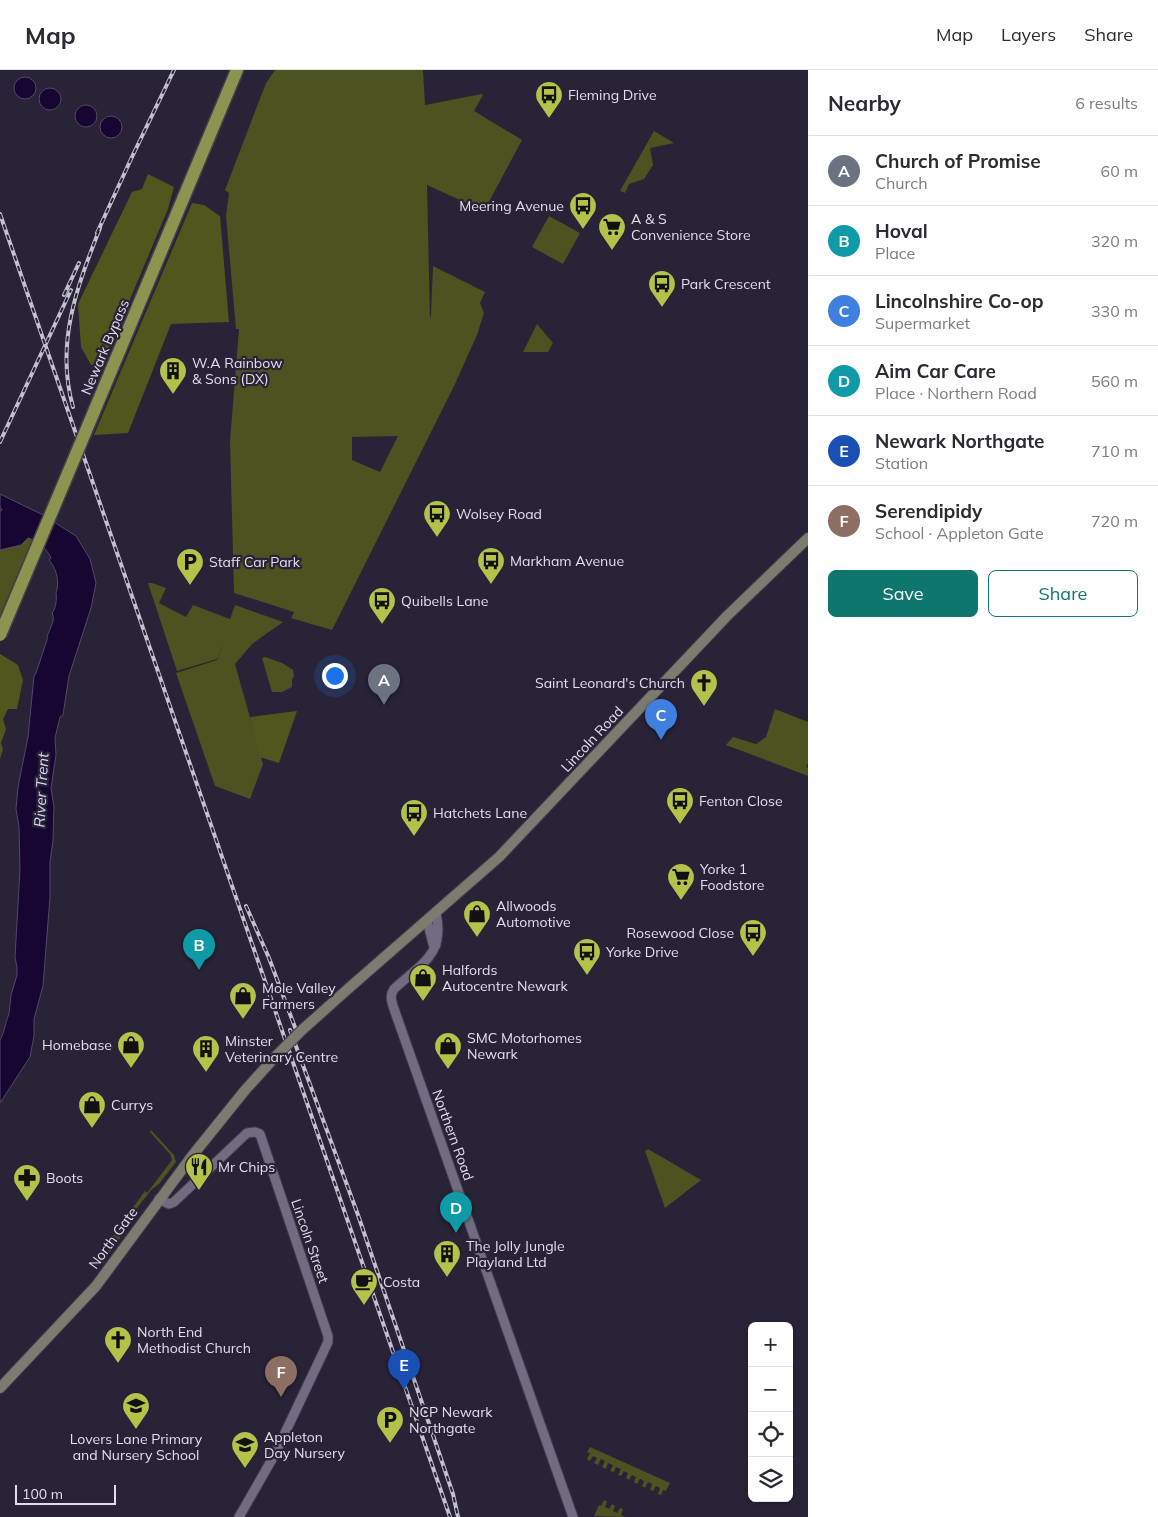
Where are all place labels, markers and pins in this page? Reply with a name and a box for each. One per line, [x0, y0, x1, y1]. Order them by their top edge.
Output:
bus stop icon: Fleming Drive [534, 80, 564, 119]
place label: Fleming Drive [568, 86, 657, 104]
bus stop icon: Meering Avenue [568, 191, 598, 230]
place label: Meering Avenue [459, 197, 564, 215]
place label: A & S Convenience Store [631, 210, 751, 244]
supermarket icon: A & S Convenience Store [597, 212, 627, 251]
bus stop icon: Park Crescent [647, 269, 677, 308]
place label: Park Crescent [681, 275, 771, 293]
place label: W.A Rainbow & Sons (DX) [192, 354, 282, 388]
building icon: W.A Rainbow & Sons (DX) [158, 356, 188, 395]
bus stop icon: Wolsey Road [422, 499, 452, 538]
place label: Wolsey Road [456, 505, 542, 523]
bus stop icon: Markham Avenue [476, 546, 506, 585]
parking icon: Staff Car Park [175, 547, 205, 586]
place label: Markham Avenue [510, 552, 624, 570]
place label: Staff Car Park [209, 553, 301, 571]
bus stop icon: Quibells Lane [367, 586, 397, 625]
place label: Quibells Lane [401, 592, 488, 610]
pin: A [368, 664, 400, 705]
church icon: Saint Leonard's Church [689, 668, 719, 707]
place label: Saint Leonard's Church [535, 674, 685, 692]
pin: C [645, 699, 677, 740]
bus stop icon: Fenton Close [665, 786, 695, 825]
place label: Fenton Close [699, 792, 783, 810]
bus stop icon: Hatchets Lane [399, 798, 429, 837]
place label: Hatchets Lane [433, 804, 527, 822]
place label: Yorke 1 Foodstore [699, 860, 764, 894]
supermarket icon: Yorke 1 Foodstore [666, 862, 696, 901]
place label: Allwoods Automotive [496, 897, 571, 931]
shop icon: Allwoods Automotive [462, 899, 492, 938]
bus stop icon: Rosewood Close [738, 918, 768, 957]
place label: Rosewood Close [626, 924, 734, 942]
pin: B [183, 929, 215, 970]
bus stop icon: Yorke Drive [572, 937, 602, 976]
place label: Yorke Drive [605, 943, 679, 961]
place label: Halfords Autocentre Newark [442, 961, 568, 995]
shop icon: Halfords Autocentre Newark [408, 963, 438, 1002]
place label: Mole Valley Farmers [262, 979, 336, 1013]
shop icon: Mole Valley Farmers [228, 981, 258, 1020]
place label: SMC Motorhomes Newark [467, 1029, 582, 1063]
shop icon: Homebase [116, 1030, 146, 1069]
shop icon: SMC Motorhomes Newark [433, 1031, 463, 1070]
place label: Minster Veterinary Centre [225, 1032, 338, 1066]
building icon: Minster Veterinary Centre [191, 1034, 221, 1073]
place label: Homebase [42, 1036, 112, 1054]
shop icon: Currys [77, 1090, 107, 1129]
place label: Currys [111, 1096, 153, 1114]
restaurant icon: Mr Chips [184, 1152, 214, 1191]
place label: Mr Chips [218, 1158, 275, 1176]
pharmacy icon: Boots [12, 1163, 42, 1202]
place label: Boots [46, 1169, 83, 1187]
pin: D [440, 1192, 472, 1233]
place label: The Jolly Jungle Playland Ltd [466, 1237, 565, 1271]
building icon: The Jolly Jungle Playland Ltd [432, 1239, 462, 1278]
cafe icon: Costa [349, 1267, 379, 1306]
place label: Costa [383, 1273, 420, 1291]
place label: North End Methodist Church [137, 1323, 251, 1357]
church icon: North End Methodist Church [103, 1325, 133, 1364]
pin: E [388, 1349, 420, 1390]
pin: F [265, 1356, 297, 1397]
school or university icon: Lovers Lane Primary and Nursery School [121, 1391, 151, 1430]
place label: NCP Newark Northgate [409, 1403, 493, 1437]
parking icon: NCP Newark Northgate [375, 1405, 405, 1444]
place label: Appleton Day Nursery [264, 1428, 345, 1462]
place label: Lovers Lane Primary and Nursery School [70, 1430, 203, 1464]
school or university icon: Appleton Day Nursery [230, 1430, 260, 1469]

